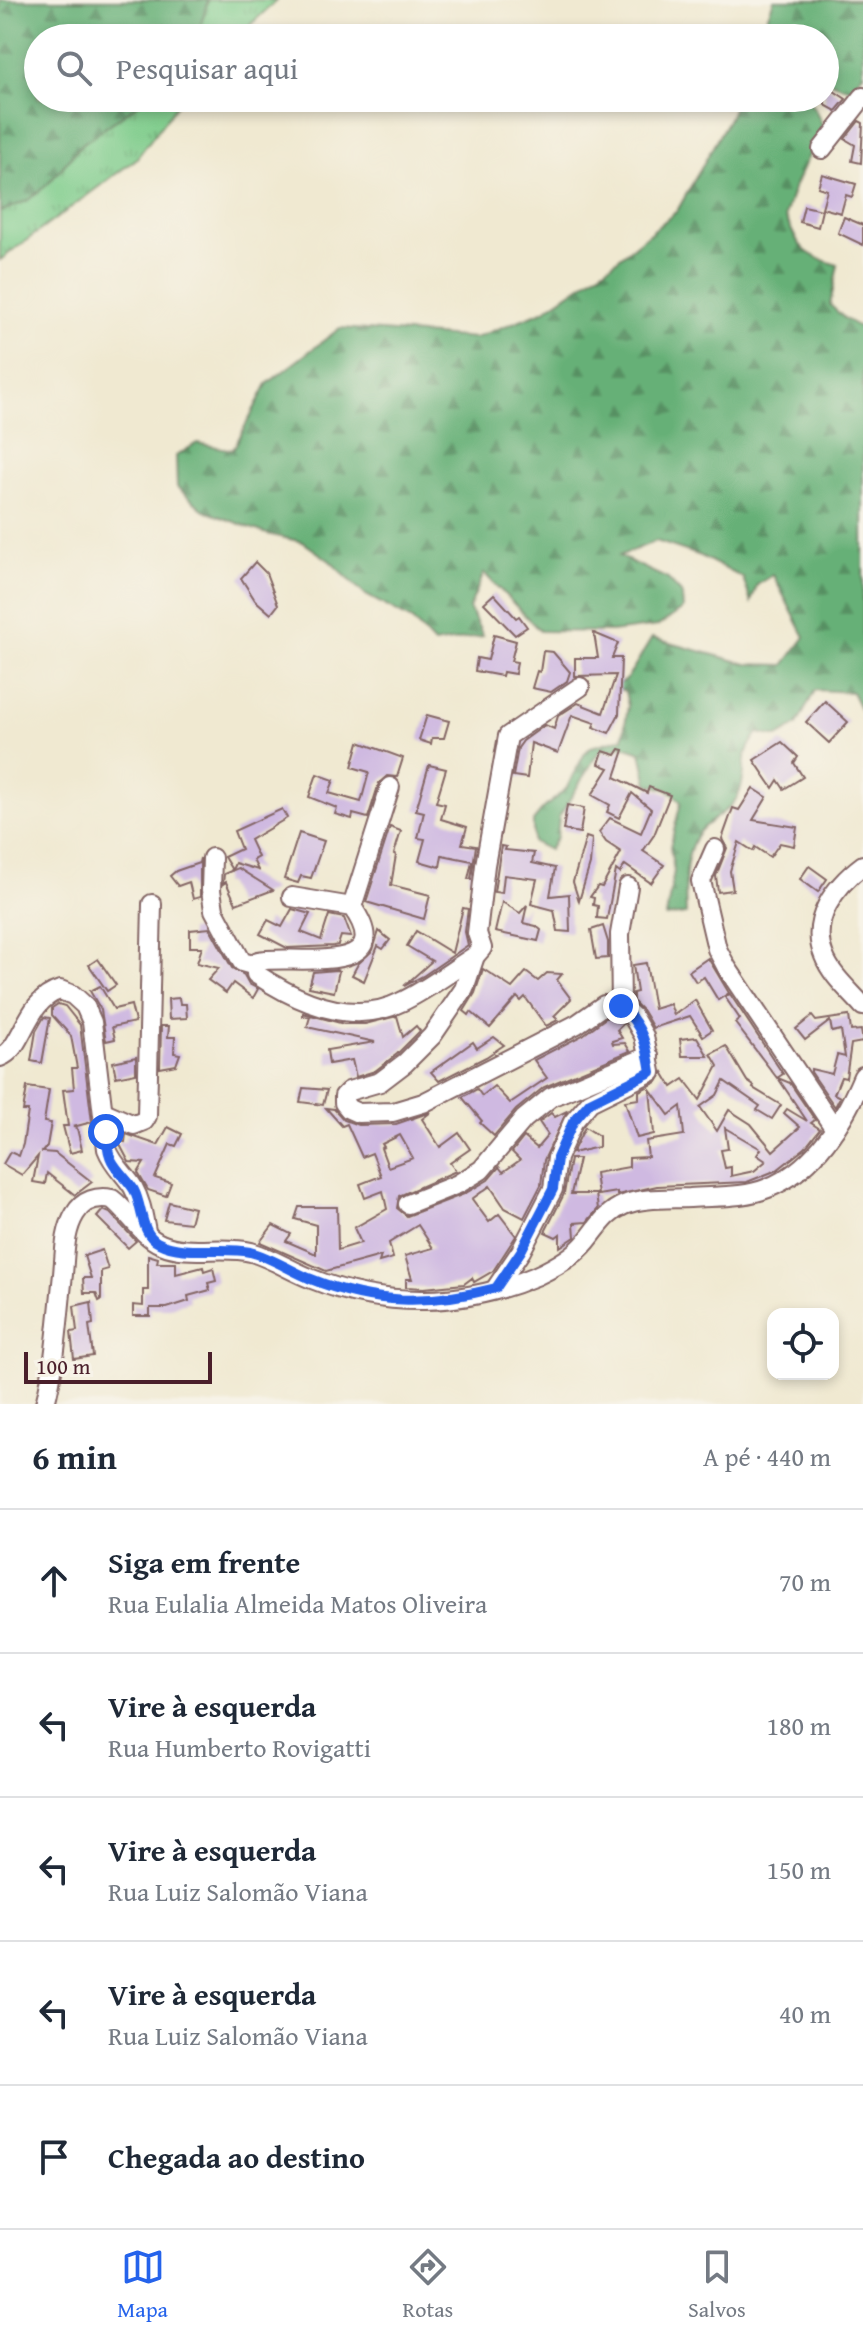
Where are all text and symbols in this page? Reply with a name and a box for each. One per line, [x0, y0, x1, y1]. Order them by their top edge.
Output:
search box [24, 24, 839, 112]
icon: search [52, 46, 96, 90]
text: Pesquisar aqui [116, 46, 298, 90]
route end [603, 988, 639, 1024]
route start [88, 1114, 124, 1150]
map controls [767, 1308, 839, 1380]
button: locate [767, 1308, 839, 1380]
scale bar [24, 1348, 212, 1384]
text: 100 m [36, 1350, 91, 1382]
text: 6 min [32, 1432, 117, 1481]
text: A pé · 440 m [703, 1437, 831, 1476]
text: Siga em frente [108, 1540, 300, 1584]
icon: ahead [32, 1559, 76, 1603]
text: 70 m [779, 1562, 831, 1601]
text: Rua Eulalia Almeida Matos Oliveira [108, 1584, 487, 1623]
text: Vire à esquerda [108, 1684, 316, 1728]
icon: left [32, 1703, 76, 1747]
text: 180 m [766, 1706, 831, 1745]
text: Rua Humberto Rovigatti [108, 1728, 371, 1767]
text: Vire à esquerda [108, 1828, 316, 1872]
icon: left [32, 1847, 76, 1891]
text: 150 m [766, 1850, 831, 1889]
text: Rua Luiz Salomão Viana [108, 1872, 368, 1911]
text: Vire à esquerda [108, 1972, 316, 2016]
icon: left [32, 1991, 76, 2035]
text: 40 m [779, 1994, 831, 2033]
text: Rua Luiz Salomão Viana [108, 2016, 368, 2055]
icon: arrive [32, 2135, 76, 2179]
text: Chegada ao destino [108, 2135, 365, 2179]
tab: Mapa [117, 2245, 168, 2325]
tab: Rotas [403, 2245, 453, 2325]
tab: Salvos [688, 2245, 746, 2325]

